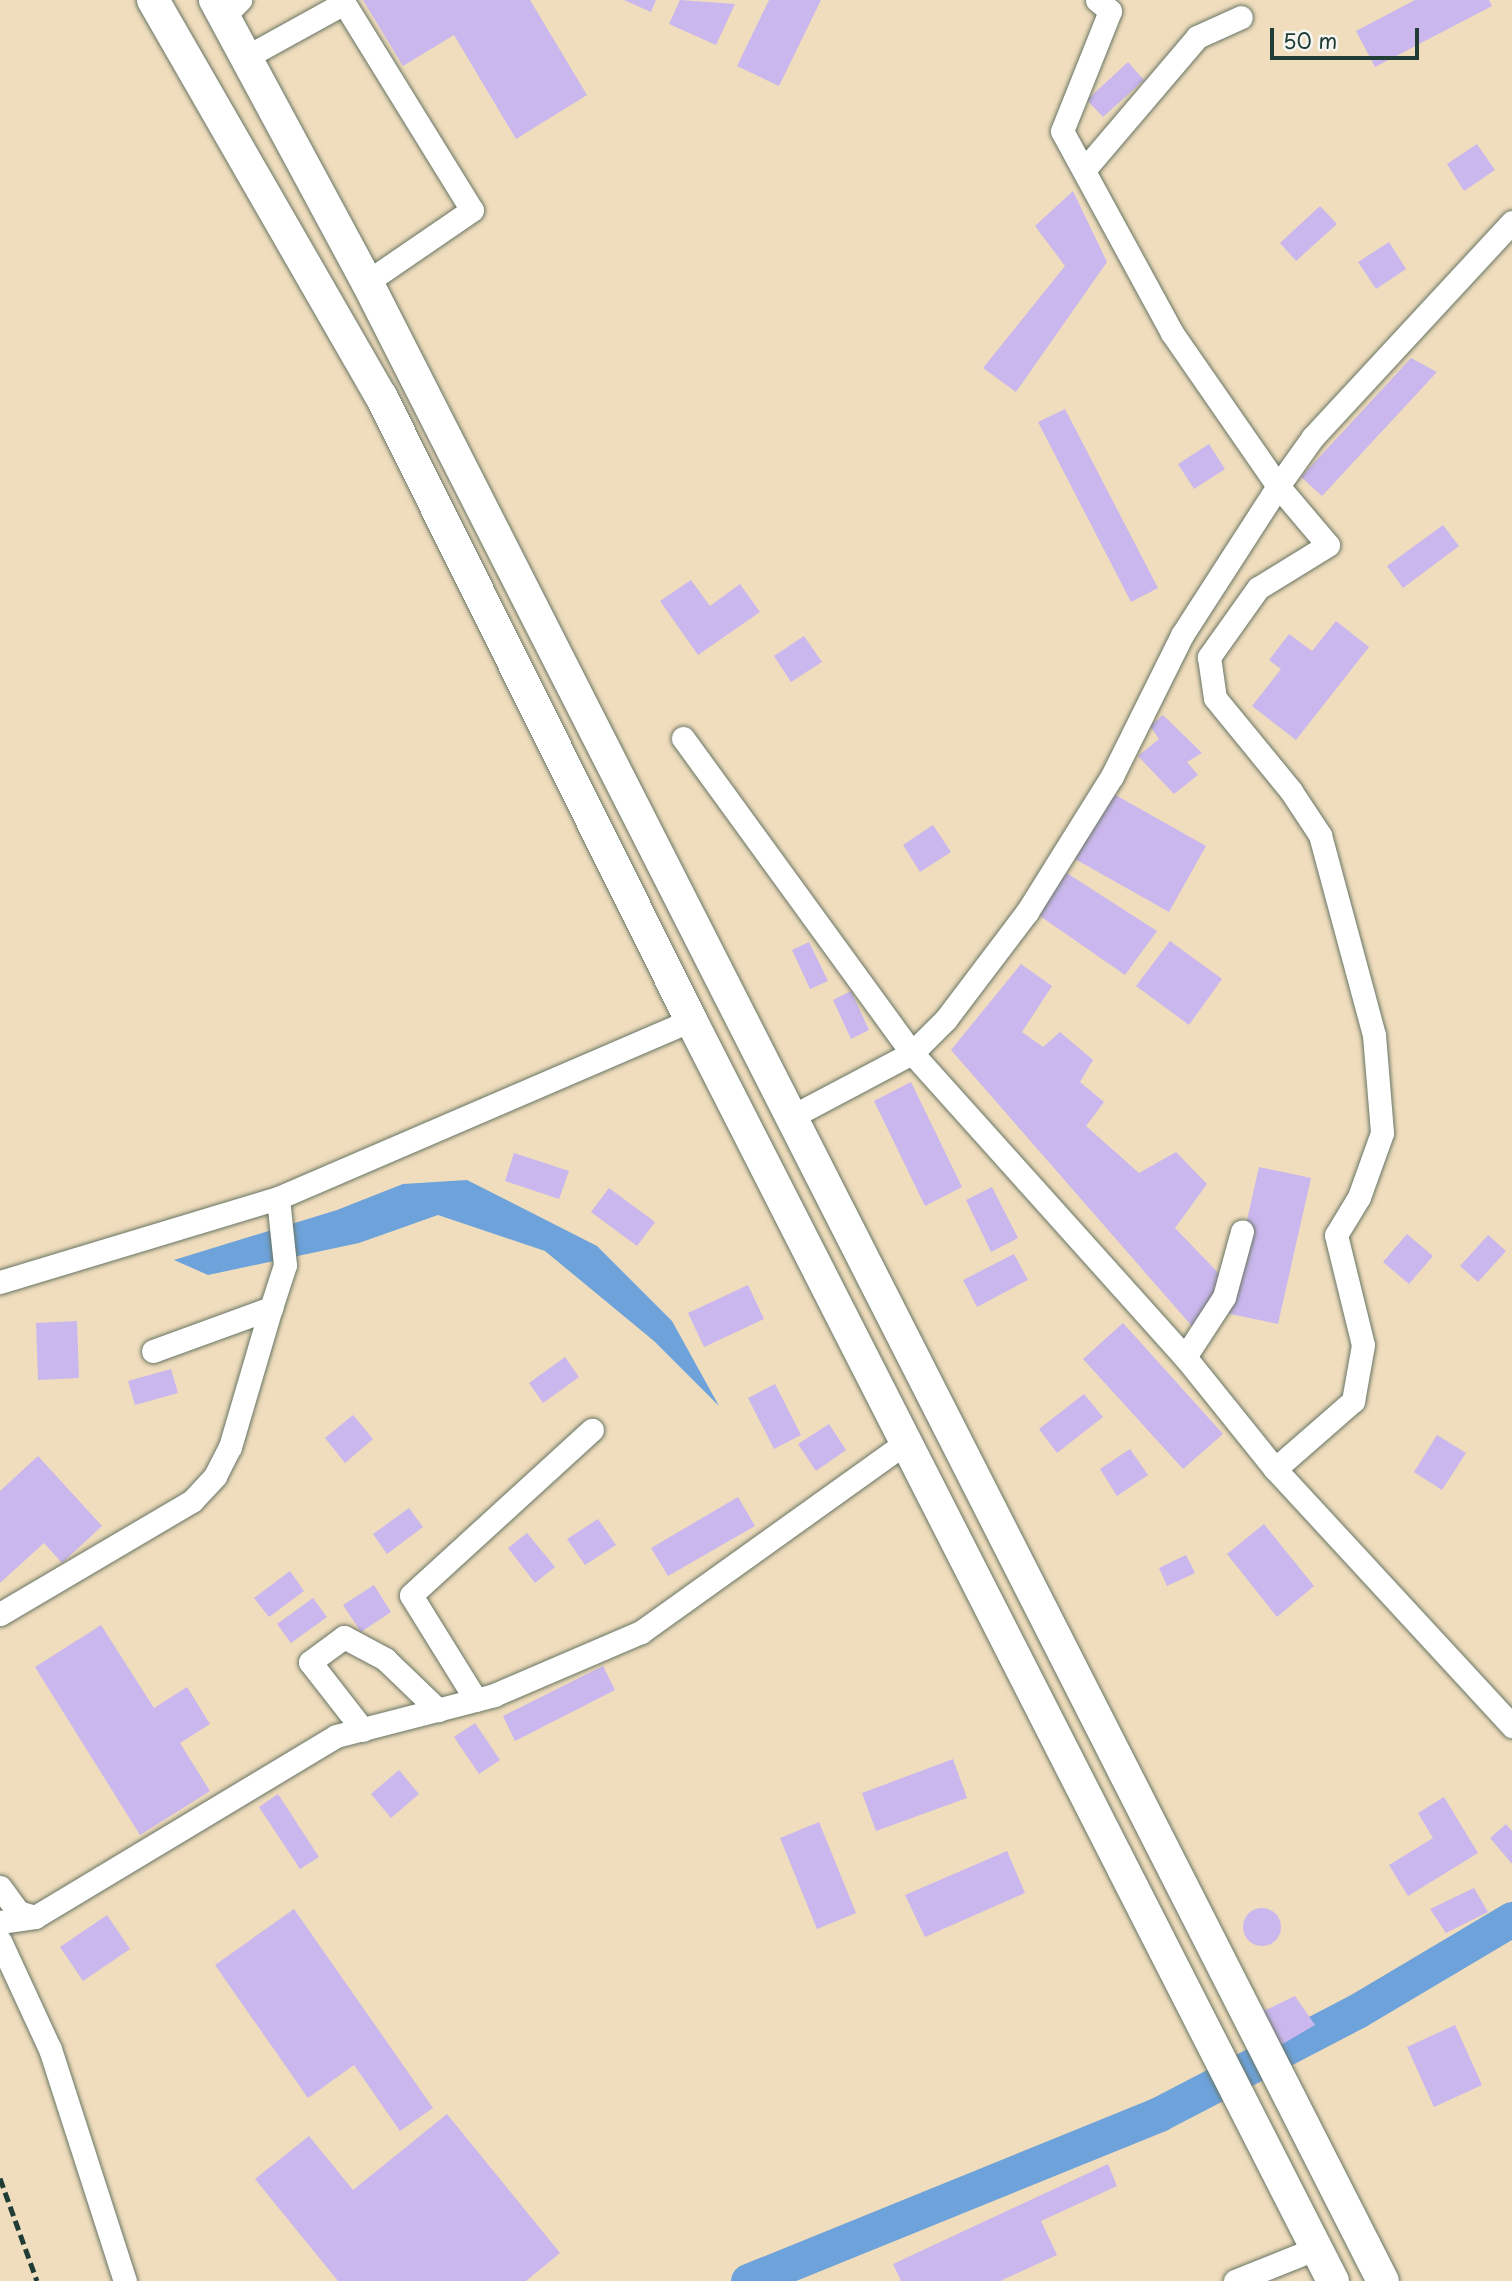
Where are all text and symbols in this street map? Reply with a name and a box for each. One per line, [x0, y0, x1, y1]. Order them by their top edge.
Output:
scale bar [1274, 14, 1423, 58]
text: 50 m [1283, 24, 1337, 56]

